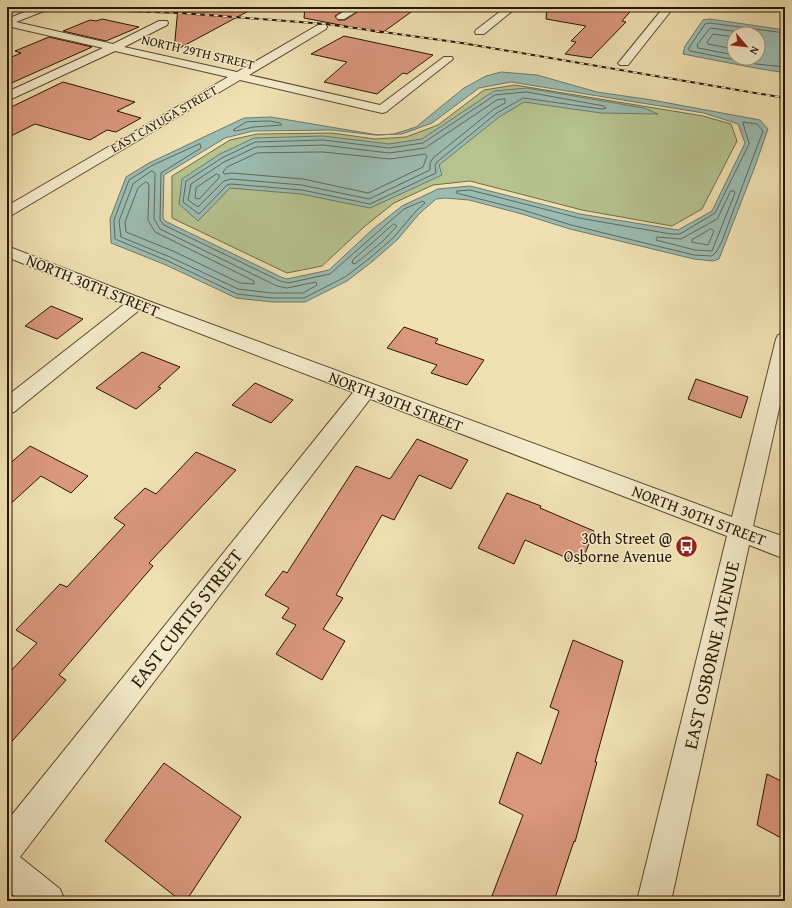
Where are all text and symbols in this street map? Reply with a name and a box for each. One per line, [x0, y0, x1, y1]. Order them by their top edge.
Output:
north arrow [726, 26, 766, 66]
street label: NORTH 29TH STREET [140, 30, 257, 74]
text: N [746, 44, 764, 58]
street label: EAST CAYUGA STREET [107, 80, 222, 157]
street label: NORTH 30TH STREET [23, 247, 163, 323]
street label: NORTH 30TH STREET [325, 364, 467, 438]
street label: NORTH 30TH STREET [628, 478, 770, 552]
place label: 30th Street @ Osborne Avenue [564, 526, 672, 568]
bus stop icon: 30th Street @ Osborne Avenue [674, 534, 700, 560]
street label: EAST CURTIS STREET [123, 542, 249, 693]
street label: EAST OSBORNE AVENUE [676, 558, 746, 752]

